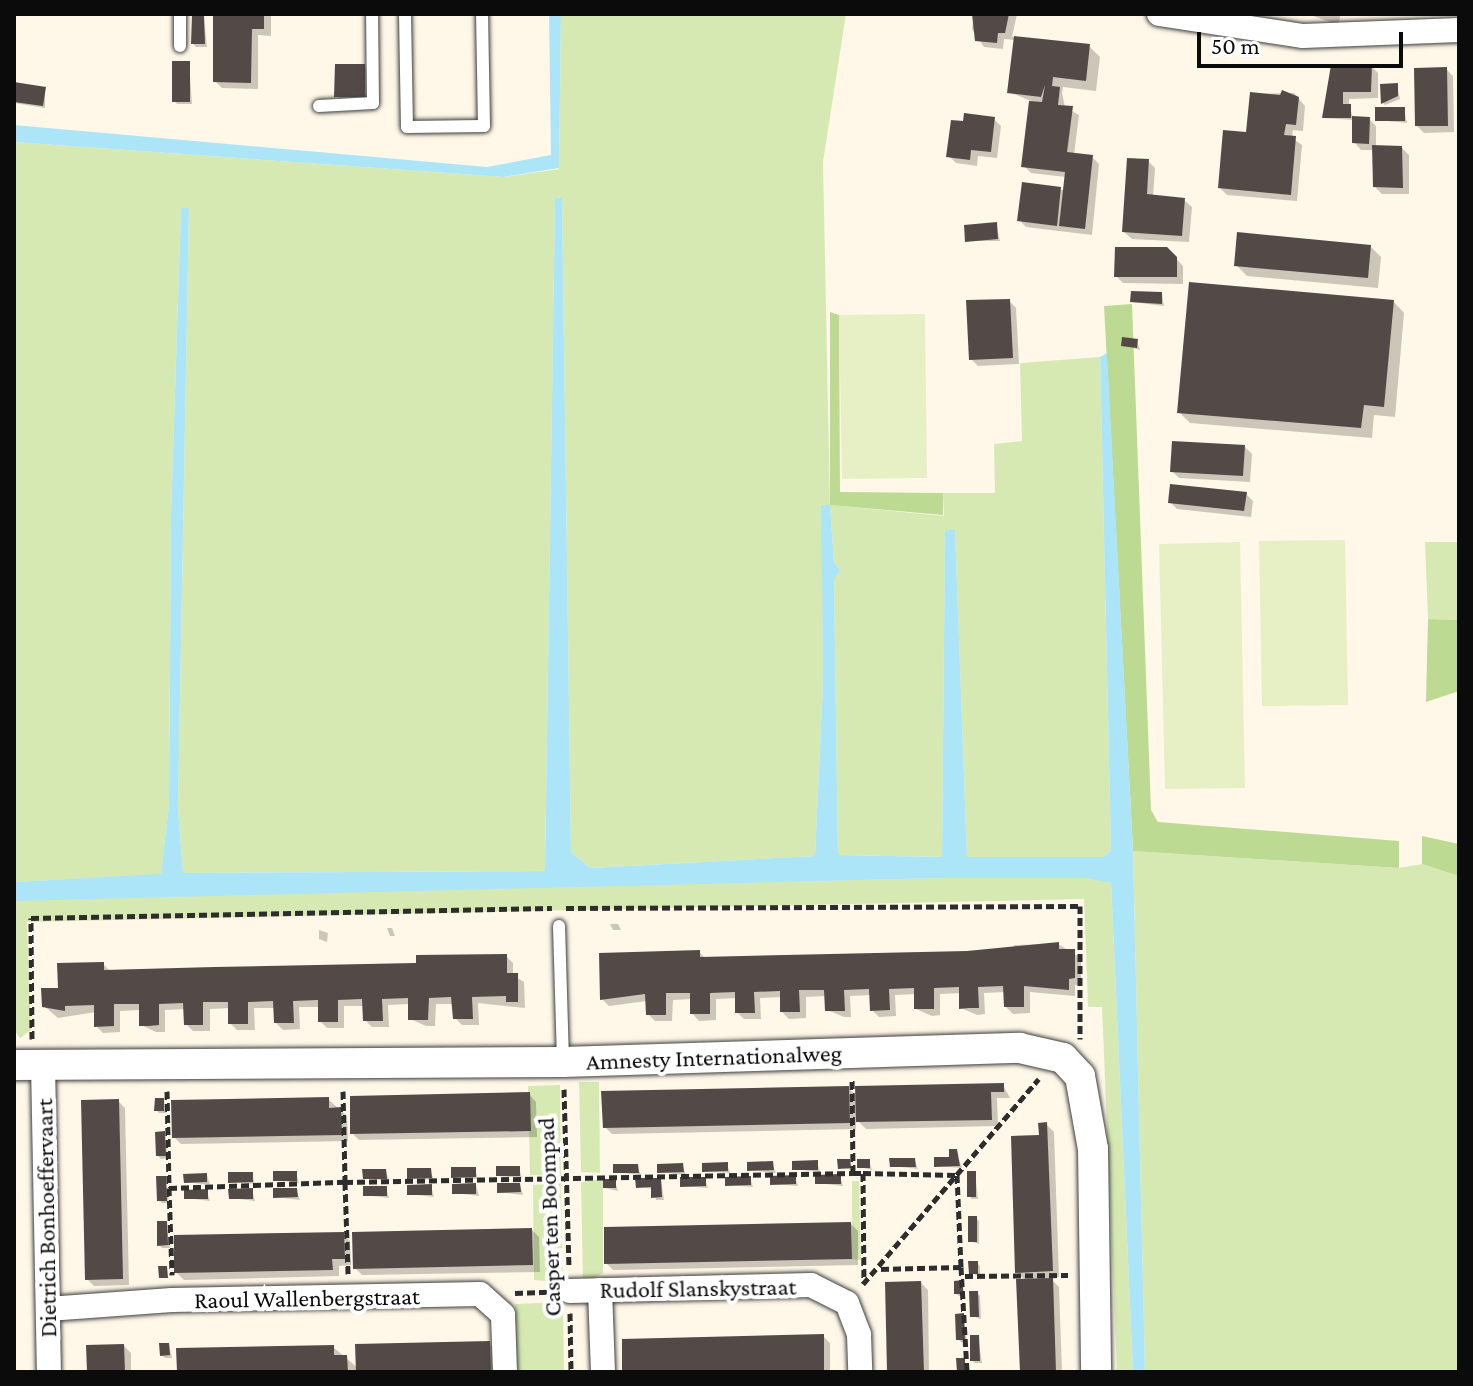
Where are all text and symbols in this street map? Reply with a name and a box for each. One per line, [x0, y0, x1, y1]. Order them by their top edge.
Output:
scale bar [1201, 16, 1407, 66]
text: 50 m [1211, 32, 1260, 59]
street label: Amnesty Internationalweg [585, 1038, 843, 1076]
street label: Dietrich Bonhoeffervaart [30, 1098, 62, 1338]
street label: Casper ten Boompad [531, 1117, 567, 1317]
street label: Rudolf Slanskystraat [599, 1272, 797, 1304]
street label: Raoul Wallenbergstraat [194, 1282, 420, 1314]

